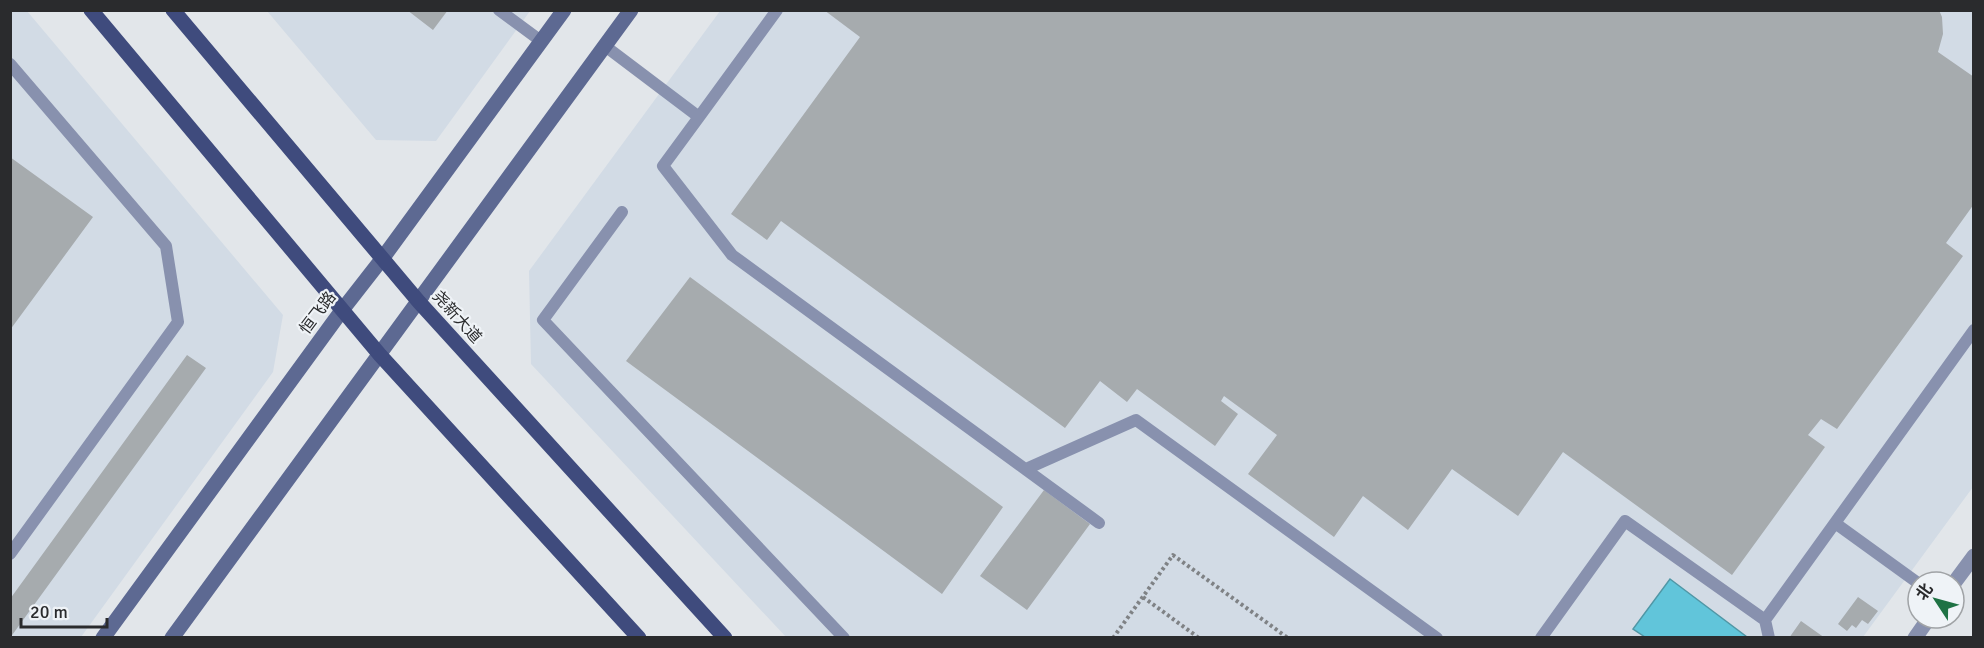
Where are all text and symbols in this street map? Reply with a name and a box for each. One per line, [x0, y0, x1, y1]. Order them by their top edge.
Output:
street label: 尧新大道 [428, 287, 486, 347]
street label: 恒飞路 [296, 288, 340, 338]
north arrow [1906, 570, 1966, 630]
text: 北 [1912, 579, 1937, 604]
scale bar [21, 591, 106, 629]
text: 20 m [30, 601, 68, 623]

